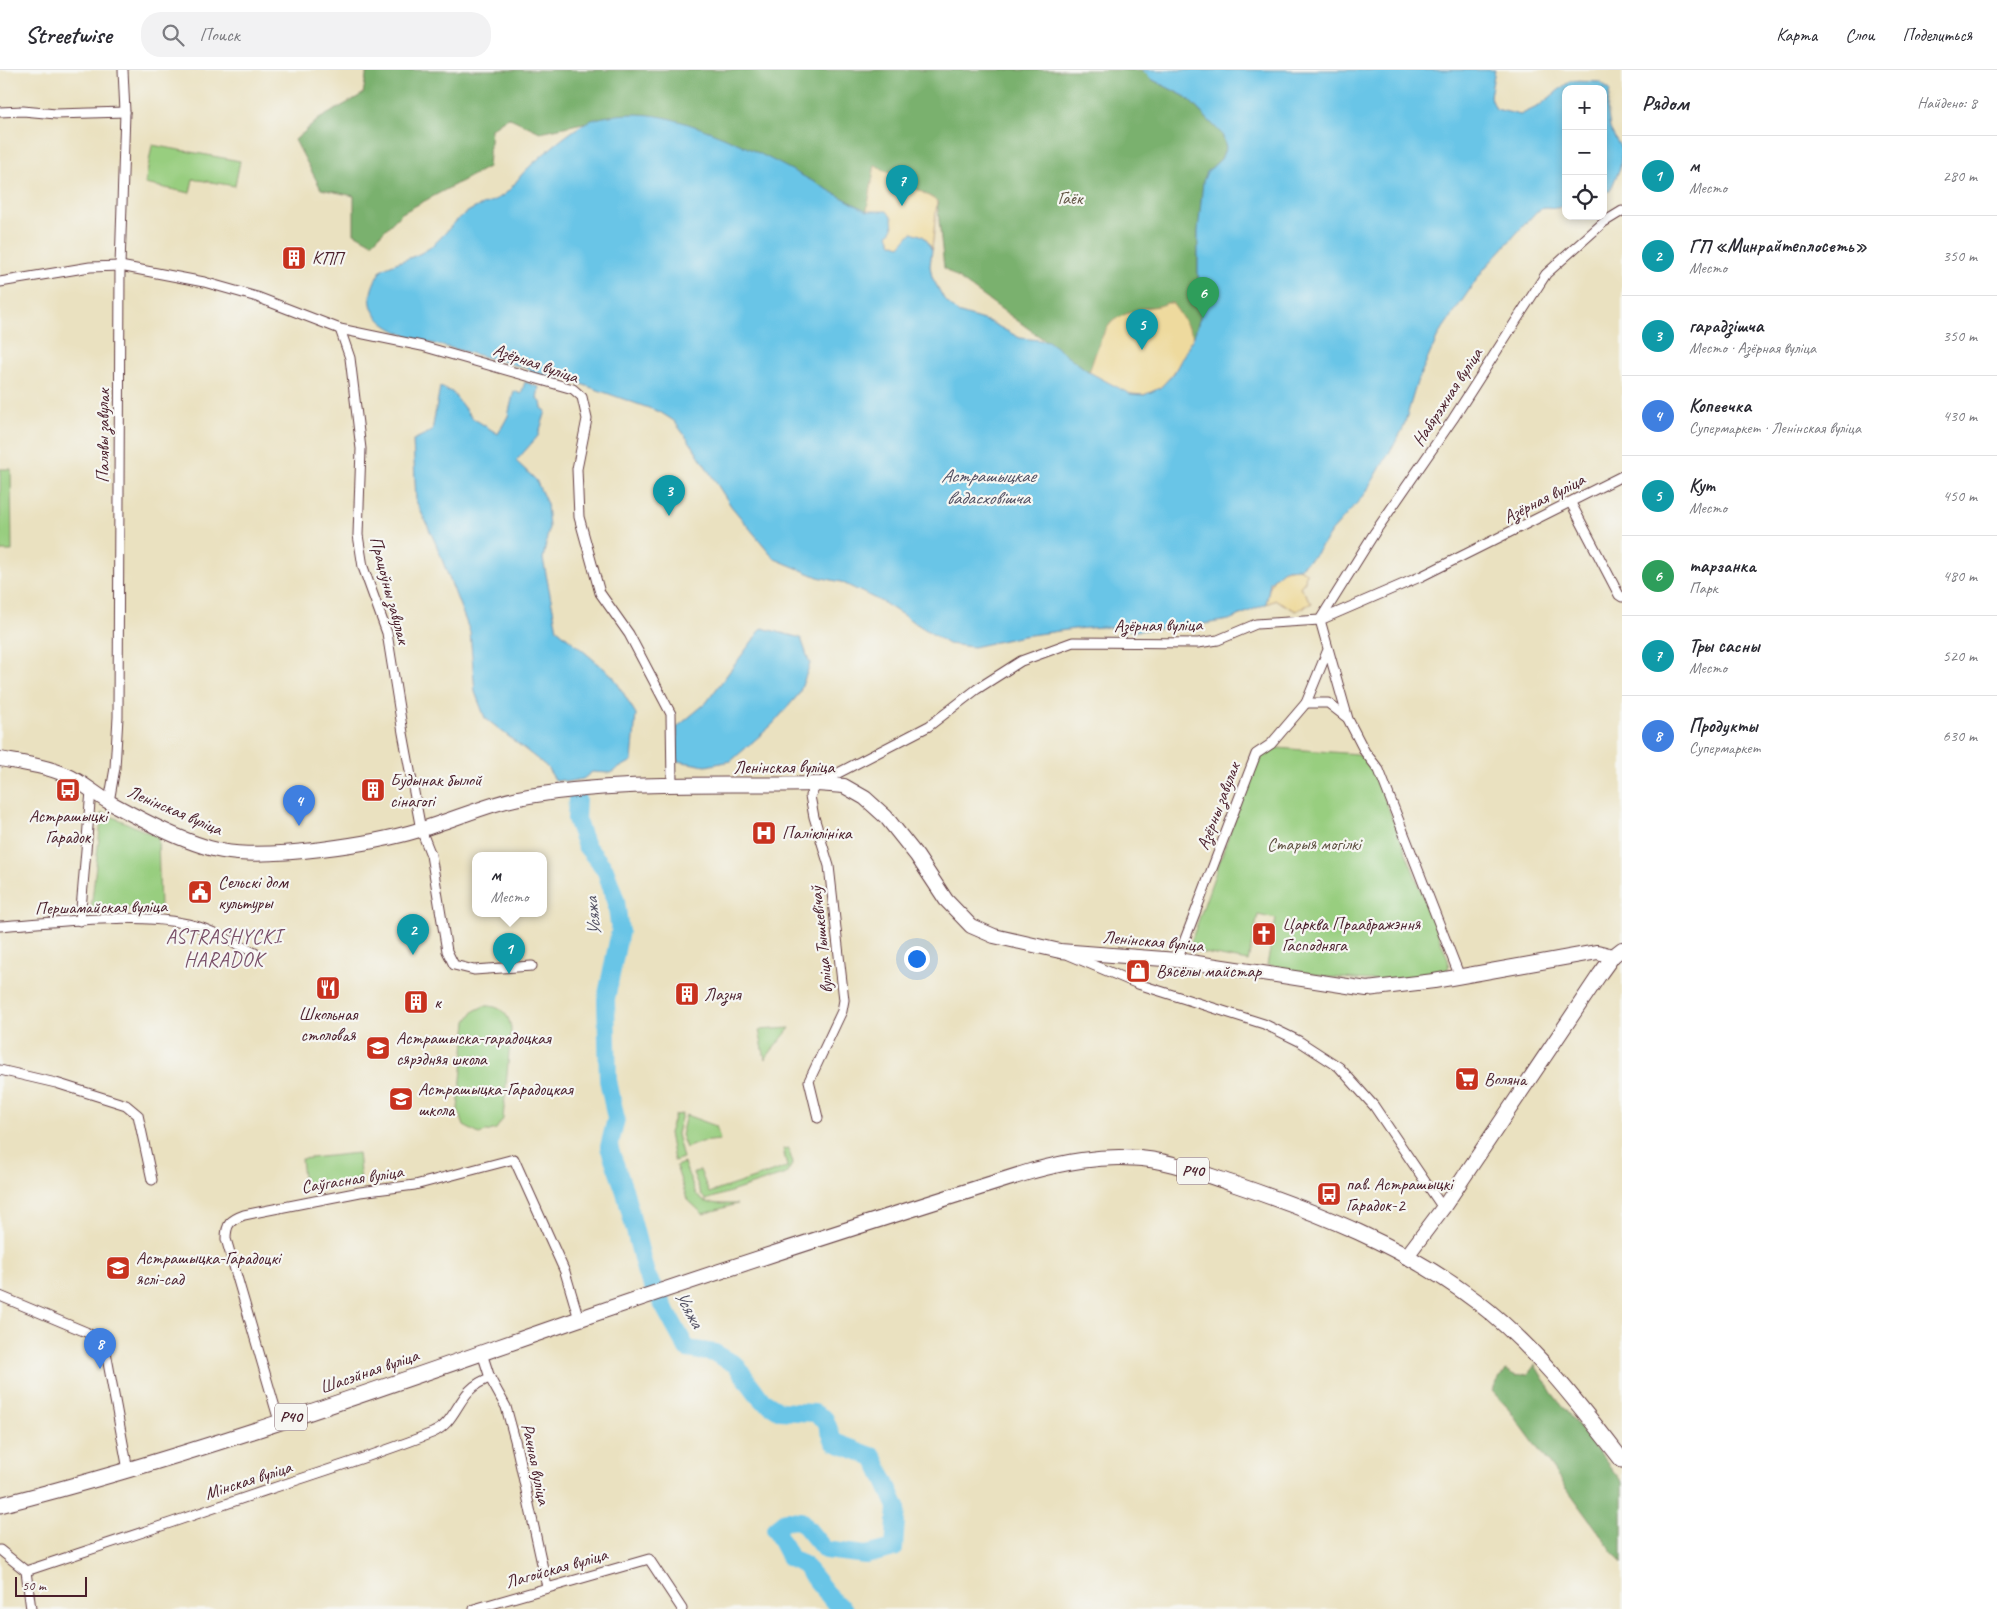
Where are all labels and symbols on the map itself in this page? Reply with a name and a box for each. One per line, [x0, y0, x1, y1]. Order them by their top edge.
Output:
pin: 7 [886, 165, 918, 206]
park label: Гаёк [1058, 187, 1085, 209]
building icon: КПП [281, 245, 307, 271]
place label: КПП [312, 247, 346, 269]
pin: 6 [1187, 277, 1219, 318]
pin: 5 [1126, 309, 1158, 350]
street label: Азёрная вуліца [490, 338, 582, 389]
street label: Набярэжная вуліца [1407, 343, 1488, 450]
street label: Палявы завулак [92, 387, 115, 483]
water label: Астрашыцкае вадасховішча [941, 464, 1038, 510]
street label: Азёрная вуліца [1500, 468, 1590, 529]
pin: 3 [653, 475, 685, 516]
street label: Працоўны завулак [364, 534, 416, 649]
street label: Азёрная вуліца [1114, 613, 1204, 638]
street label: Ленінская вуліца [734, 756, 836, 778]
street label: Азёрны завулак [1191, 757, 1246, 853]
place label: Будынак былой сінагогі [390, 769, 483, 812]
bus stop icon: Астрашыцкі Гарадок [55, 777, 81, 803]
building icon: Будынак былой сінагогі [360, 777, 386, 803]
street label: Ленінская вуліца [124, 780, 227, 840]
pin: 4 [283, 785, 315, 826]
place label: Астрашыцкі Гарадок [29, 805, 110, 848]
hospital icon: Паліклініка [751, 820, 777, 846]
place label: Паліклініка [782, 822, 853, 844]
park label: Старыя могілкі [1267, 833, 1364, 855]
place label: Сельскі дом культуры [218, 871, 289, 914]
public building icon: Сельскі дом культуры [187, 879, 213, 905]
street label: вуліца Тышкевічаў [804, 884, 838, 995]
water label: Усяжа [579, 894, 607, 938]
street label: Першамайская вуліца [35, 895, 168, 919]
place label: Царква Праабражэння Гасподняга [1282, 913, 1422, 956]
pin: 2 [397, 914, 429, 955]
church icon: Царква Праабражэння Гасподняга [1251, 921, 1277, 947]
district label: ASTRASHYCKI HARADOK [166, 924, 286, 972]
street label: Ленінская вуліца [1102, 926, 1205, 956]
pin: 1 [493, 933, 525, 974]
your location [904, 946, 930, 972]
shop icon: Вясёлы майстар [1125, 958, 1151, 984]
place label: Вясёлы майстар [1156, 960, 1262, 982]
restaurant icon: Школьная столовая [315, 975, 341, 1001]
building icon: Лазня [674, 981, 700, 1007]
place label: Лазня [704, 983, 742, 1006]
building icon: к [403, 989, 429, 1015]
place label: к [434, 991, 443, 1013]
place label: Школьная столовая [299, 1003, 359, 1046]
place label: Астрашыска-гарадоцкая сярэдняя школа [396, 1027, 552, 1070]
school or university icon: Астрашыска-гарадоцкая сярэдняя школа [365, 1035, 391, 1061]
supermarket icon: Воляна [1454, 1066, 1480, 1092]
place label: Воляна [1484, 1068, 1528, 1090]
place label: Астрашыцка-Гарадоцкая школа [418, 1078, 574, 1121]
school or university icon: Астрашыцка-Гарадоцкая школа [388, 1086, 414, 1112]
road number: Р40 [1177, 1158, 1209, 1184]
street label: Саўгасная вуліца [299, 1160, 406, 1198]
place label: пав. Астрашыцкі Гарадок-2 [1346, 1173, 1455, 1216]
bus stop icon: пав. Астрашыцкі Гарадок-2 [1316, 1181, 1342, 1207]
place label: Астрашыцка-Гарадоцкі яслі-сад [136, 1247, 283, 1290]
school or university icon: Астрашыцка-Гарадоцкі яслі-сад [105, 1255, 131, 1281]
water label: Усяжа [669, 1286, 710, 1334]
pin: 8 [84, 1328, 116, 1369]
street label: Шасэйная вуліца [317, 1343, 422, 1398]
road number: Р40 [275, 1404, 307, 1430]
street label: Рачная вуліца [517, 1421, 556, 1508]
street label: Мінская вуліца [202, 1455, 295, 1504]
street label: Лагойская вуліца [502, 1543, 611, 1593]
scale bar [15, 1574, 88, 1597]

